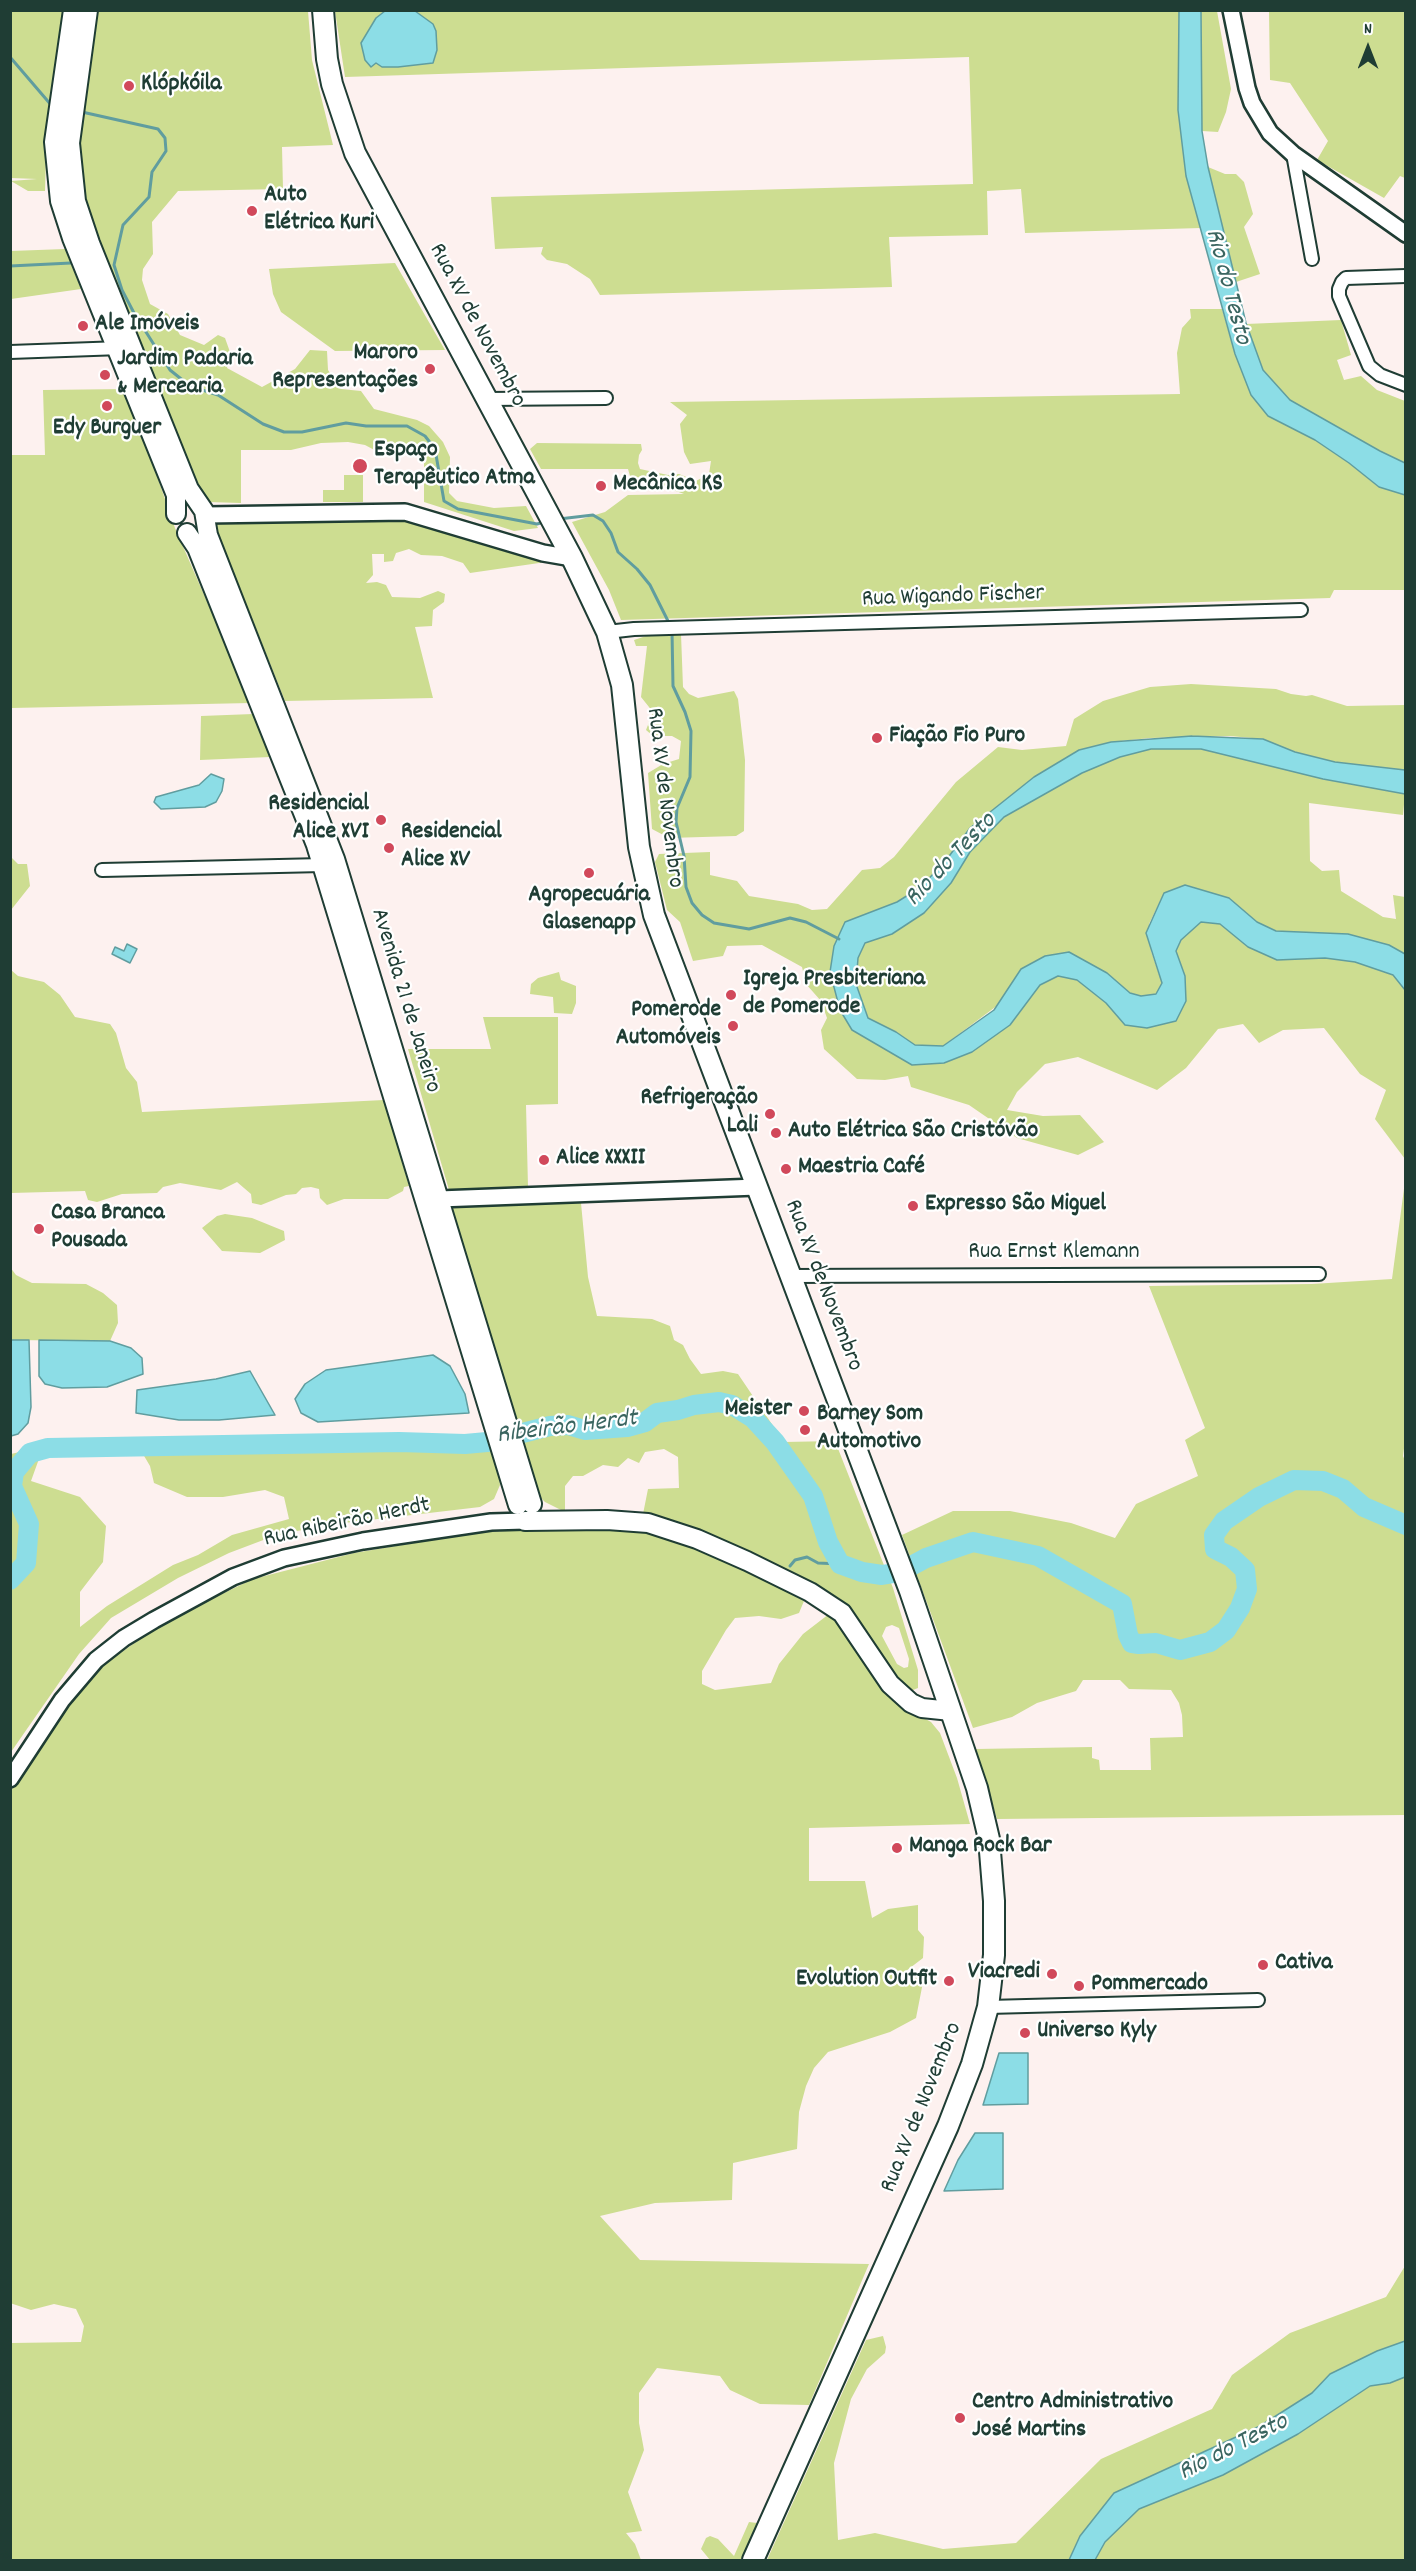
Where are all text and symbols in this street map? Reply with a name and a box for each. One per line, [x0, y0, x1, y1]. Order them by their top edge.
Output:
north arrow [1338, 18, 1398, 78]
text: N [1364, 18, 1372, 41]
place label: Klópkóila [141, 72, 221, 100]
marker: Klópkóila [122, 79, 136, 93]
place label: Auto Elétrica Kuri [264, 183, 374, 239]
marker: Auto Elétrica Kuri [245, 204, 259, 218]
water label: Rio do Testo [1196, 226, 1256, 348]
street label: Rua XV de Novembro [421, 239, 531, 413]
place label: Ale Imóveis [95, 312, 200, 340]
marker: Ale Imóveis [76, 319, 90, 333]
place label: Maroro Representações [272, 341, 418, 397]
place label: Jardim Padaria & Mercearia [117, 347, 253, 403]
marker: Maroro Representações [423, 362, 437, 376]
marker: Jardim Padaria & Mercearia [98, 368, 112, 382]
marker: Edy Burguer [100, 399, 114, 413]
place label: Edy Burguer [53, 416, 161, 444]
place label: Espaço Terapêutico Atma [374, 438, 535, 494]
marker: Espaço Terapêutico Atma [351, 457, 369, 475]
place label: Mecânica KS [613, 472, 723, 500]
marker: Mecânica KS [594, 479, 608, 493]
street label: Rua Wigando Fischer [861, 580, 1045, 616]
street label: Rua XV de Novembro [638, 706, 688, 890]
place label: Fiação Fio Puro [889, 724, 1025, 752]
marker: Fiação Fio Puro [870, 731, 884, 745]
place label: Residencial Alice XVI [268, 792, 369, 848]
water label: Rio do Testo [900, 808, 1004, 914]
marker: Residencial Alice XVI [374, 813, 388, 827]
place label: Residencial Alice XV [401, 820, 502, 876]
marker: Residencial Alice XV [382, 841, 396, 855]
marker: Agropecuária Glasenapp [582, 866, 596, 880]
place label: Agropecuária Glasenapp [528, 883, 650, 939]
street label: Avenida 21 de Janeiro [362, 905, 446, 1097]
place label: Igreja Presbiteriana de Pomerode [743, 967, 925, 1023]
marker: Igreja Presbiteriana de Pomerode [724, 988, 738, 1002]
place label: Pomerode Automóveis [616, 998, 721, 1054]
marker: Pomerode Automóveis [726, 1019, 740, 1033]
place label: Refrigeração Lali [640, 1086, 758, 1142]
marker: Refrigeração Lali [763, 1107, 777, 1121]
place label: Auto Elétrica São Cristóvão [788, 1119, 1038, 1147]
marker: Auto Elétrica São Cristóvão [769, 1126, 783, 1140]
place label: Alice XXXII [556, 1146, 645, 1174]
marker: Alice XXXII [537, 1153, 551, 1167]
place label: Maestria Café [798, 1155, 925, 1183]
marker: Maestria Café [779, 1162, 793, 1176]
place label: Expresso São Miguel [925, 1192, 1106, 1220]
street label: Rua XV de Novembro [776, 1196, 868, 1376]
marker: Expresso São Miguel [906, 1199, 920, 1213]
place label: Casa Branca Pousada [51, 1201, 164, 1257]
marker: Casa Branca Pousada [32, 1222, 46, 1236]
street label: Rua Ernst Klemann [968, 1240, 1140, 1268]
place label: Meister [725, 1397, 792, 1425]
place label: Barney Som Automotivo [817, 1402, 923, 1458]
marker: Meister [797, 1404, 811, 1418]
water label: Ribeirão Herdt [495, 1405, 639, 1453]
marker: Barney Som Automotivo [798, 1423, 812, 1437]
street label: Rua Ribeirão Herdt [261, 1492, 433, 1556]
place label: Manga Rock Bar [909, 1834, 1052, 1862]
marker: Manga Rock Bar [890, 1841, 904, 1855]
place label: Cativa [1275, 1951, 1333, 1979]
marker: Cativa [1256, 1958, 1270, 1972]
place label: Viacredi [968, 1960, 1040, 1988]
place label: Evolution Outfit [796, 1967, 937, 1995]
marker: Viacredi [1045, 1967, 1059, 1981]
place label: Pommercado [1091, 1972, 1208, 2000]
marker: Evolution Outfit [942, 1974, 956, 1988]
marker: Pommercado [1072, 1979, 1086, 1993]
street label: Rua XV de Novembro [876, 2019, 970, 2197]
place label: Universo Kyly [1037, 2019, 1156, 2047]
marker: Universo Kyly [1018, 2026, 1032, 2040]
place label: Centro Administrativo José Martins [972, 2390, 1173, 2446]
water label: Rio do Testo [1174, 2408, 1294, 2490]
marker: Centro Administrativo José Martins [953, 2411, 967, 2425]

